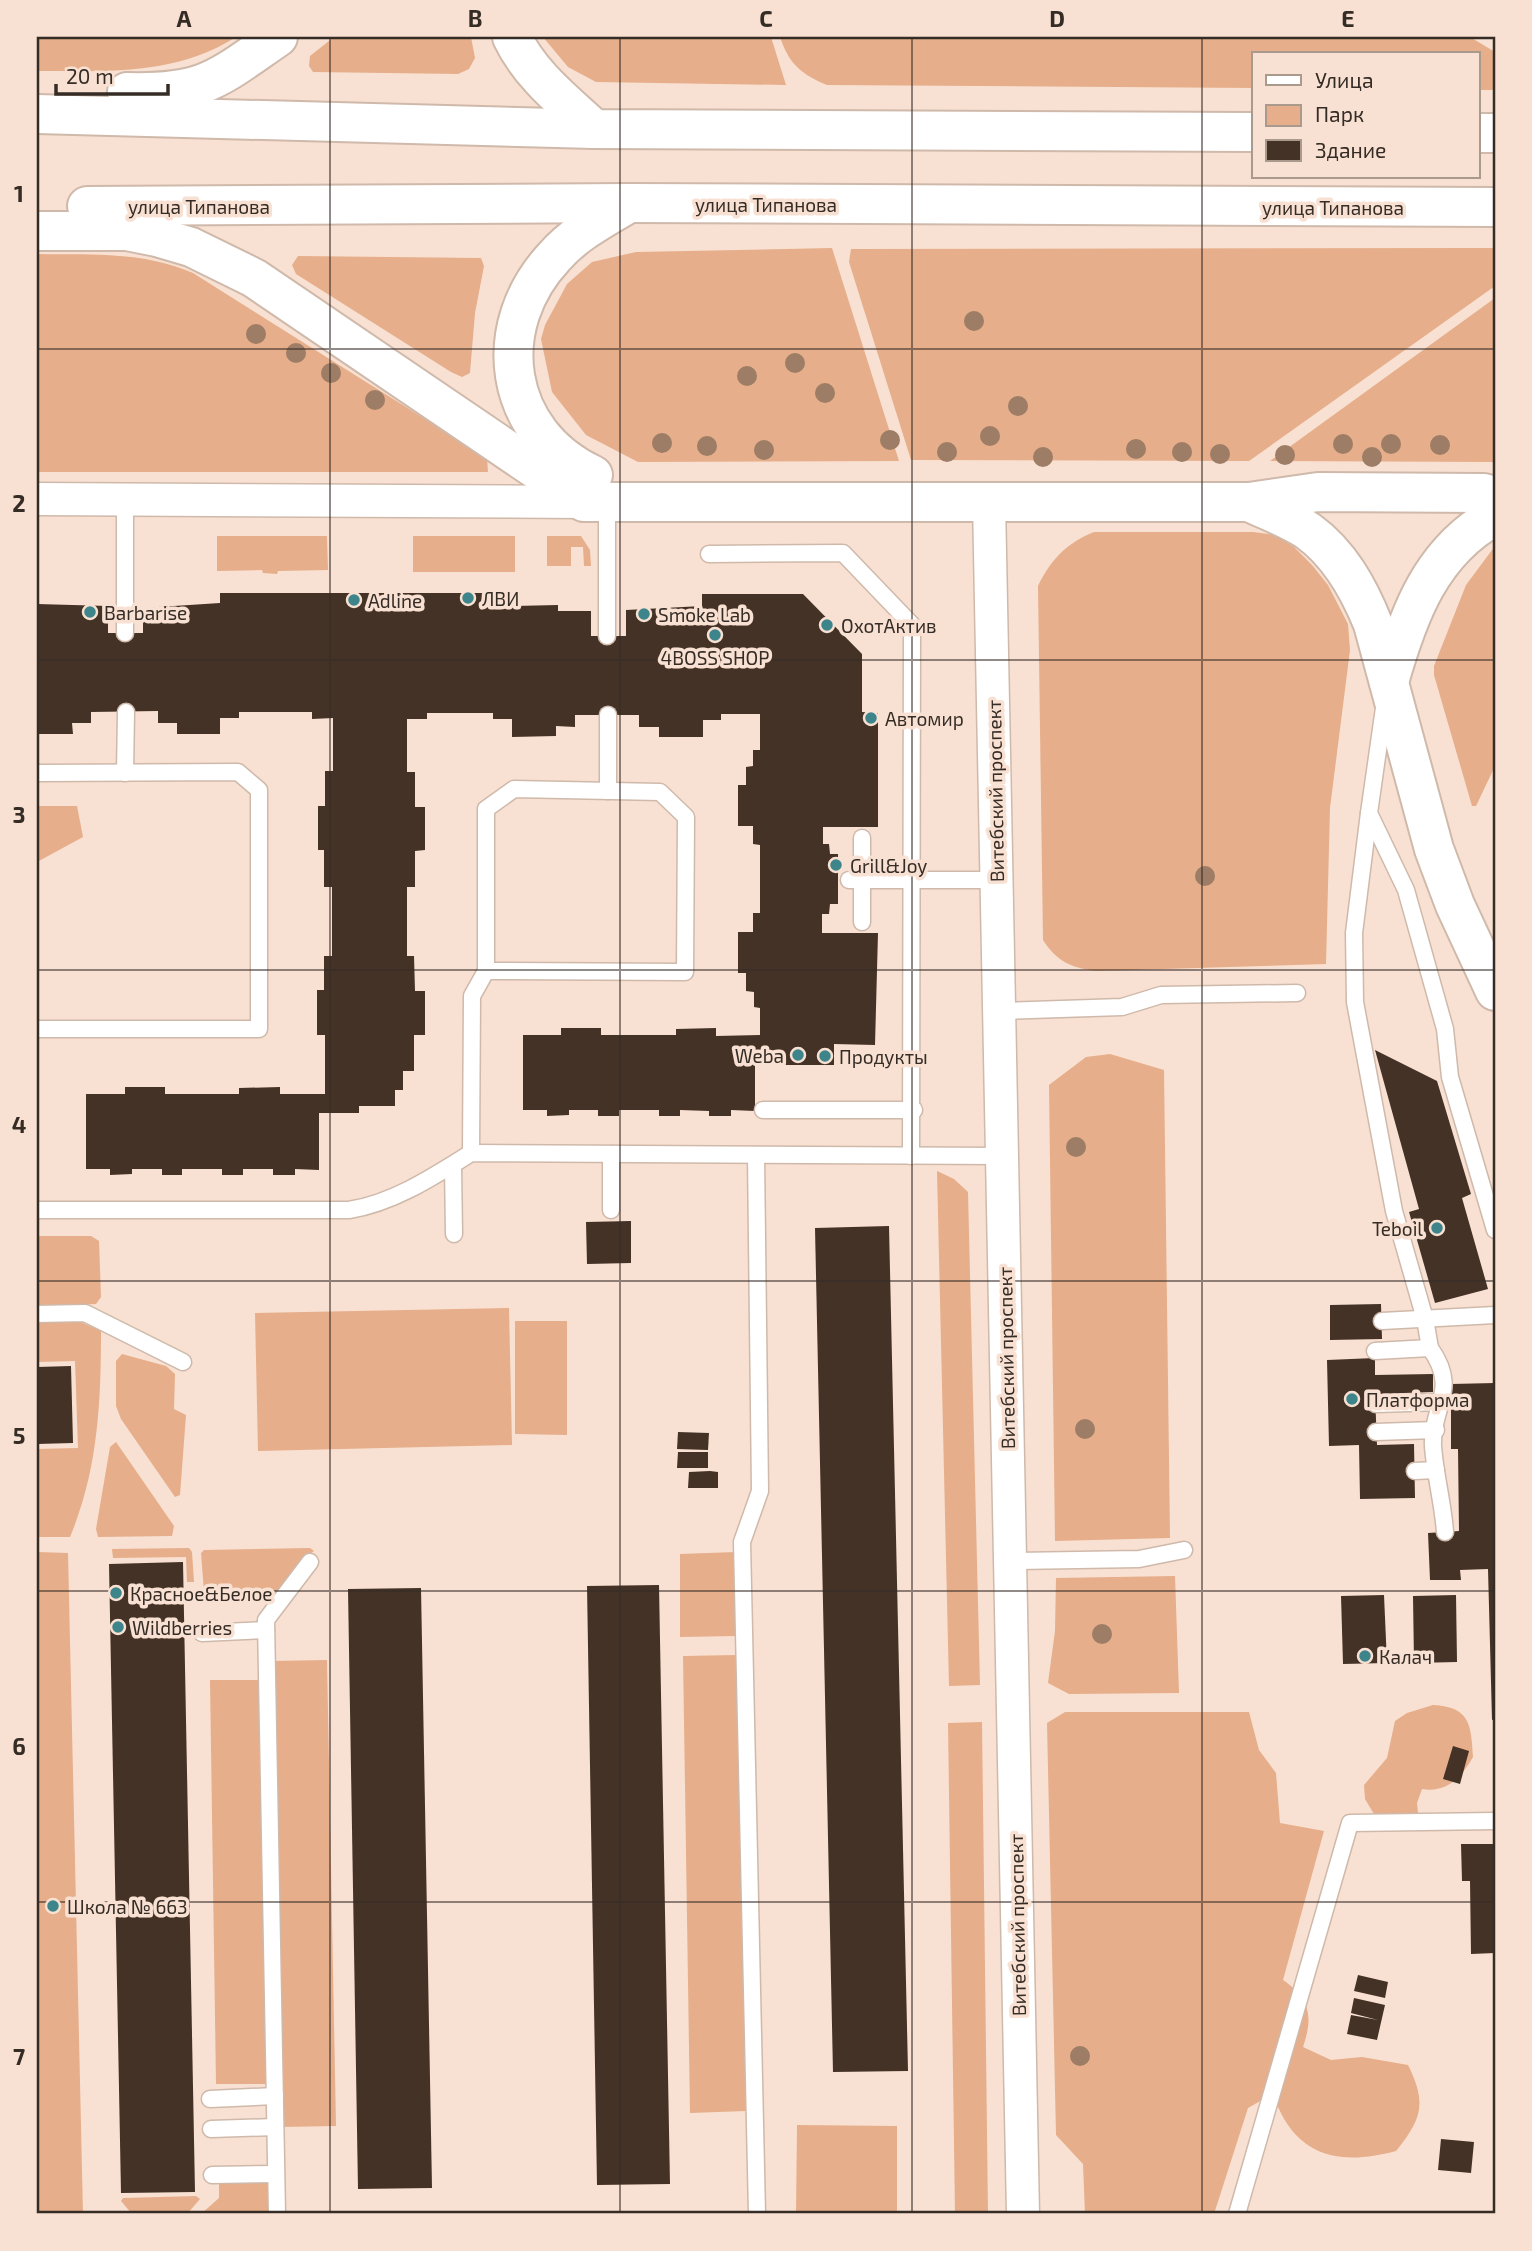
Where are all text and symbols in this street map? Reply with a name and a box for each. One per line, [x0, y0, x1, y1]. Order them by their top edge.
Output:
text: A [176, 4, 192, 32]
text: B [468, 4, 482, 32]
text: C [759, 4, 773, 32]
text: D [1049, 4, 1065, 32]
text: E [1341, 4, 1355, 32]
scale bar [56, 52, 168, 96]
legend [1252, 52, 1480, 178]
text: 20 m [66, 63, 114, 88]
text: Улица [1315, 67, 1374, 92]
text: Парк [1315, 101, 1364, 126]
text: Здание [1315, 137, 1386, 162]
text: 1 [14, 179, 24, 207]
street label: улица Типанова [695, 193, 837, 217]
street label: улица Типанова [128, 195, 270, 219]
street label: улица Типанова [1262, 196, 1404, 220]
text: 2 [12, 489, 26, 517]
place label: ЛВИ [482, 587, 519, 610]
place label: Adline [368, 589, 422, 612]
marker: ЛВИ [460, 590, 476, 606]
marker: Adline [346, 592, 362, 608]
place label: Barbarise [104, 601, 187, 624]
place label: Smoke Lab [658, 603, 751, 626]
marker: Barbarise [82, 604, 98, 620]
marker: Smoke Lab [636, 606, 652, 622]
place label: ОхотАктив [841, 614, 937, 637]
marker: ОхотАктив [819, 617, 835, 633]
marker: 4BOSS SHOP [707, 627, 723, 643]
place label: 4BOSS SHOP [661, 646, 769, 669]
street label: Витебский проспект [982, 700, 1008, 882]
place label: Автомир [885, 707, 964, 730]
marker: Автомир [863, 710, 879, 726]
text: 3 [12, 800, 26, 828]
place label: Grill&Joy [850, 854, 927, 877]
marker: Grill&Joy [828, 857, 844, 873]
place label: Weba [735, 1044, 784, 1067]
place label: Продукты [839, 1045, 928, 1069]
marker: Weba [790, 1047, 806, 1063]
marker: Продукты [817, 1048, 833, 1064]
text: 4 [12, 1110, 26, 1138]
place label: Teboil [1372, 1217, 1423, 1240]
marker: Teboil [1429, 1220, 1445, 1236]
street label: Витебский проспект [993, 1267, 1019, 1449]
place label: Платформа [1366, 1388, 1469, 1411]
marker: Платформа [1344, 1391, 1360, 1407]
text: 5 [13, 1421, 25, 1449]
place label: Красное&Белое [130, 1582, 273, 1605]
marker: Красное&Белое [108, 1585, 124, 1601]
place label: Wildberries [132, 1616, 232, 1639]
marker: Wildberries [110, 1619, 126, 1635]
place label: Калач [1379, 1645, 1432, 1668]
marker: Калач [1357, 1648, 1373, 1664]
text: 6 [12, 1732, 26, 1760]
street label: Витебский проспект [1004, 1834, 1030, 2016]
place label: Школа № 663 [67, 1895, 188, 1918]
marker: Школа № 663 [45, 1898, 61, 1914]
text: 7 [13, 2042, 25, 2070]

